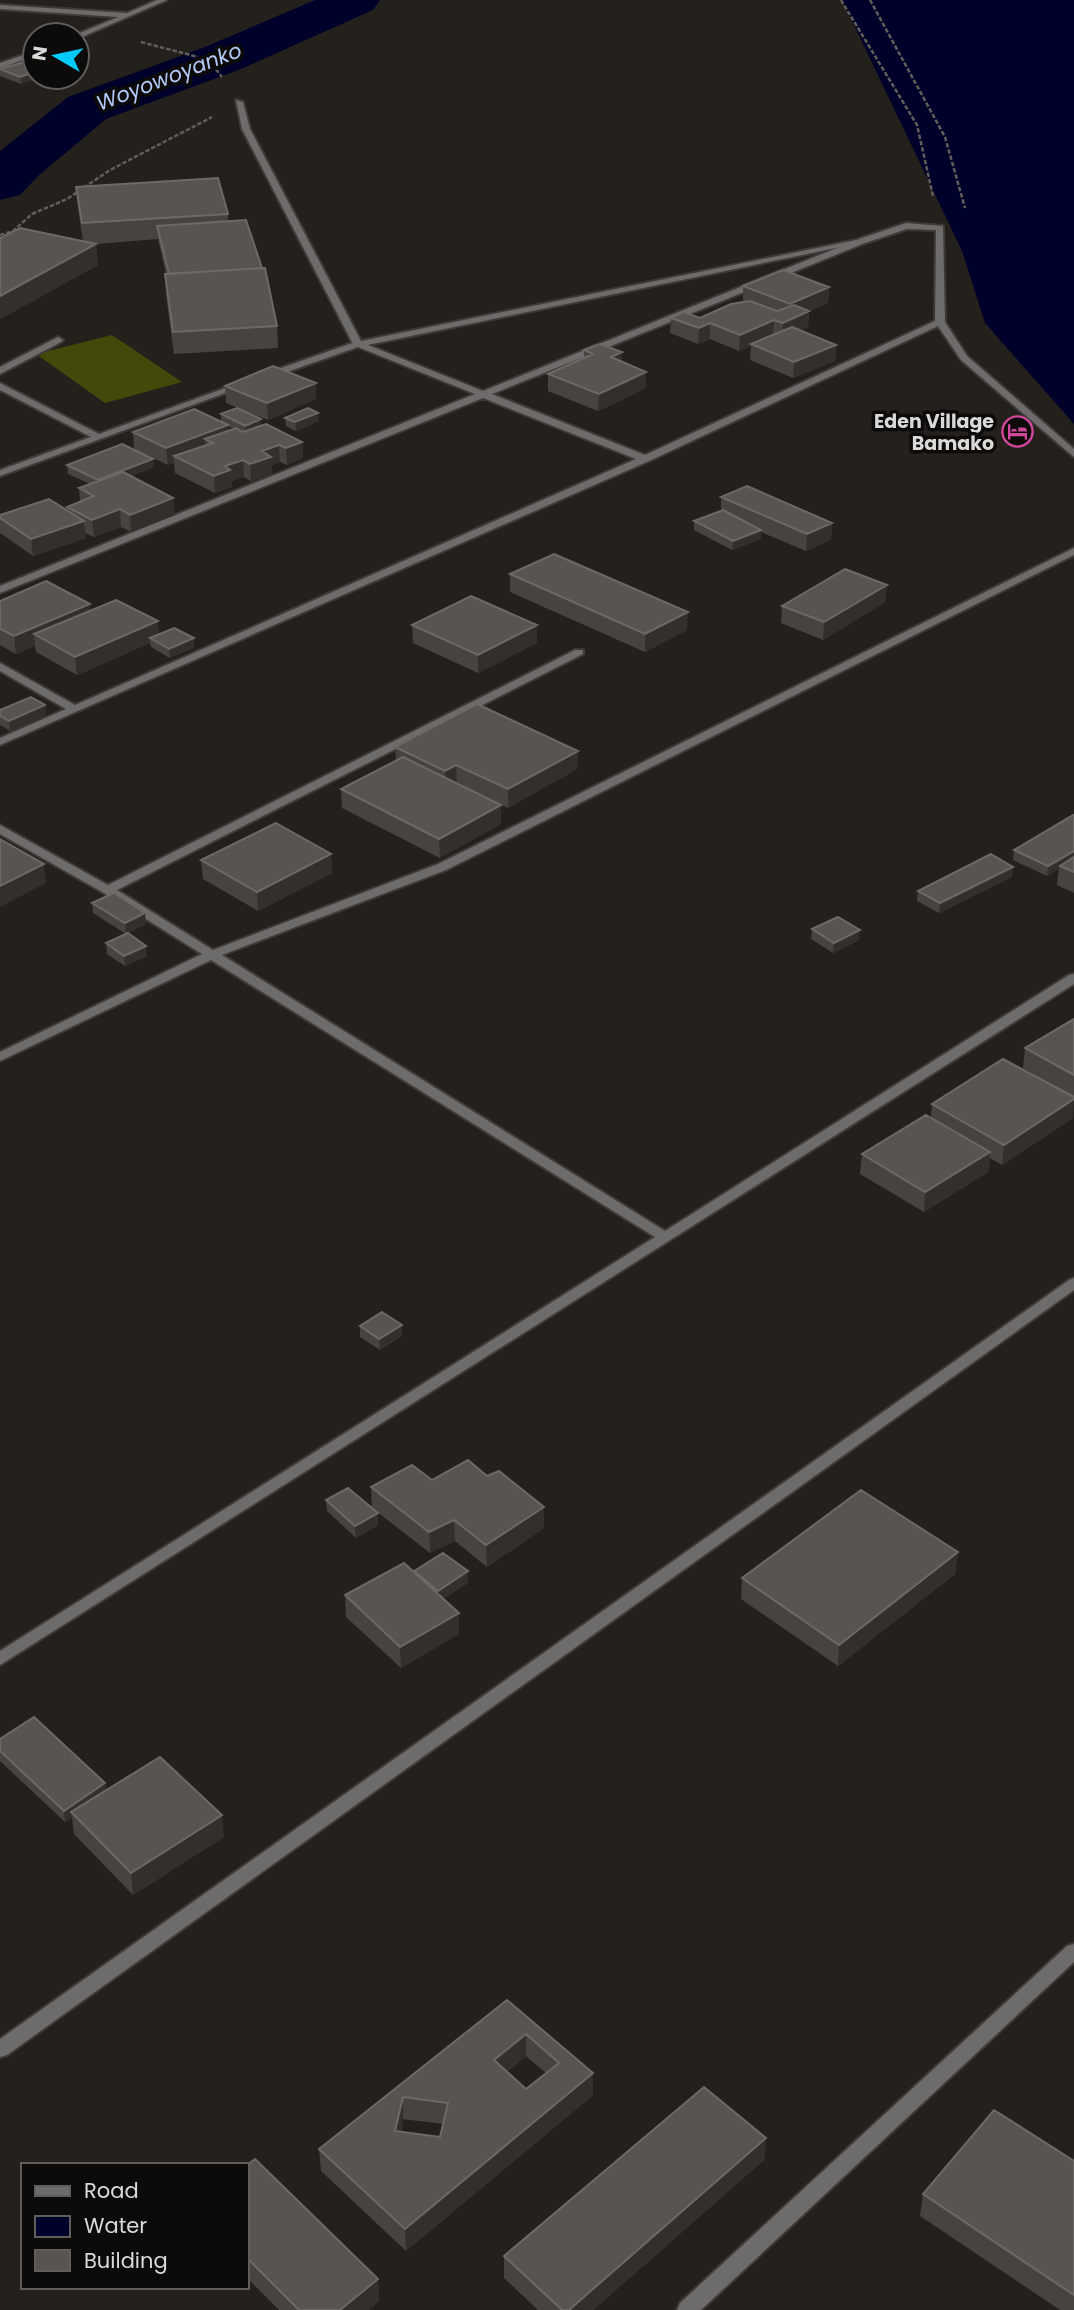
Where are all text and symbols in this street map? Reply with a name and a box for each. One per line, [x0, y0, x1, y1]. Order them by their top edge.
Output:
north arrow [21, 21, 91, 91]
water label: Woyowoyanko [92, 35, 246, 118]
text: N [25, 44, 54, 63]
place label: Eden Village Bamako [874, 408, 994, 457]
hotel icon: Eden Village Bamako [1000, 415, 1034, 449]
legend [21, 2163, 248, 2289]
text: Road [84, 2176, 139, 2205]
text: Water [84, 2211, 147, 2240]
text: Building [84, 2246, 168, 2275]

